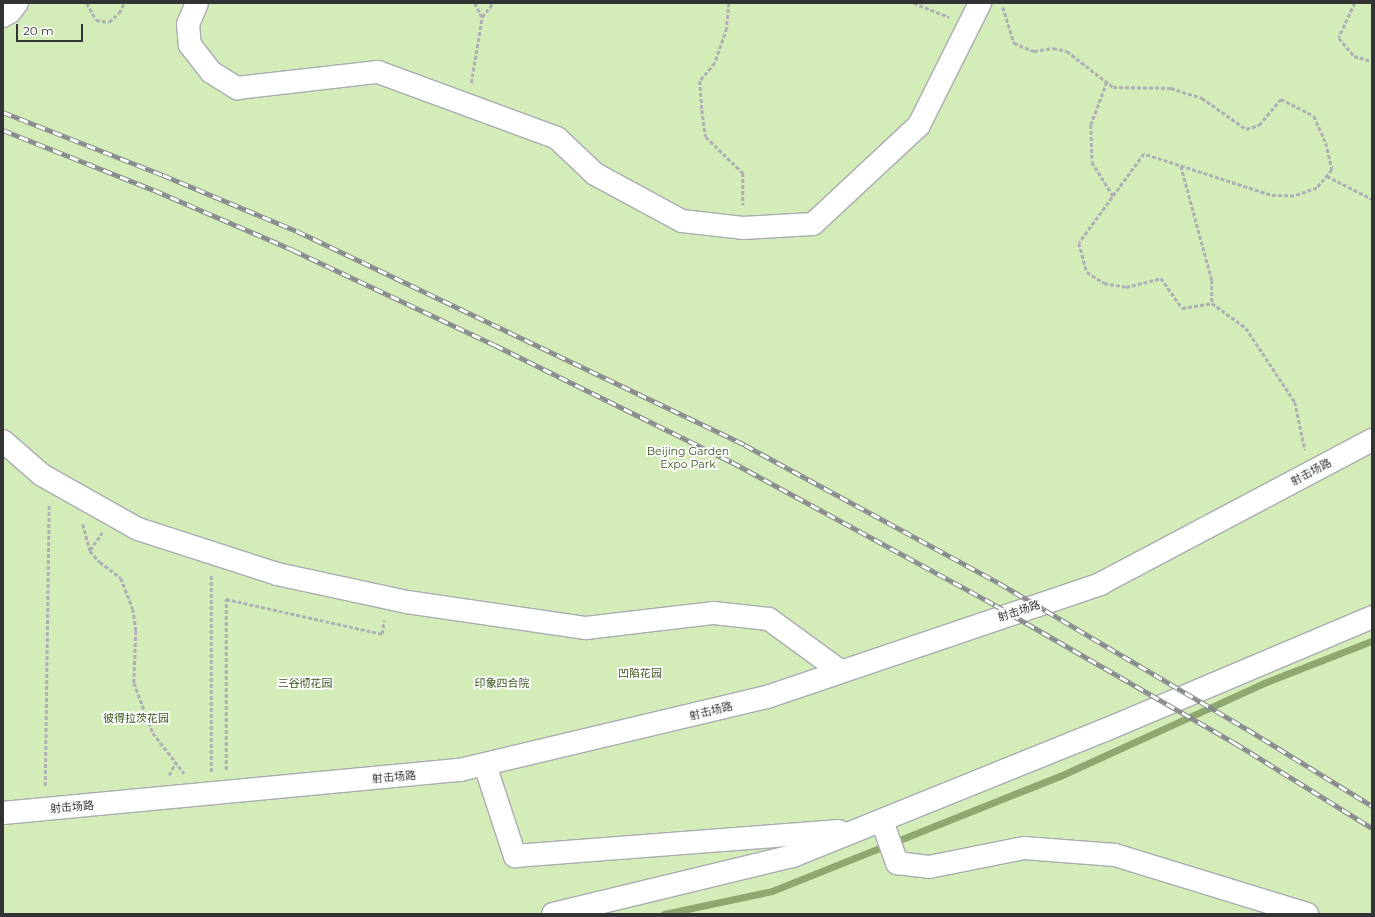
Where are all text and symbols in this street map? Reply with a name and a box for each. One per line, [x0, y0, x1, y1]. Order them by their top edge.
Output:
scale bar [18, 16, 85, 42]
text: 20 m [23, 23, 54, 38]
park label: Beijing Garden Expo Park [647, 445, 729, 471]
street label: 射击场路 [1288, 456, 1334, 488]
street label: 射击场路 [996, 598, 1042, 624]
park label: 凹陷花园 [618, 666, 662, 680]
park label: 三谷彻花园 [278, 676, 332, 690]
park label: 印象四合院 [475, 676, 529, 690]
street label: 射击场路 [688, 699, 734, 723]
park label: 彼得拉茨花园 [103, 711, 169, 725]
street label: 射击场路 [372, 769, 416, 785]
street label: 射击场路 [50, 799, 94, 815]

